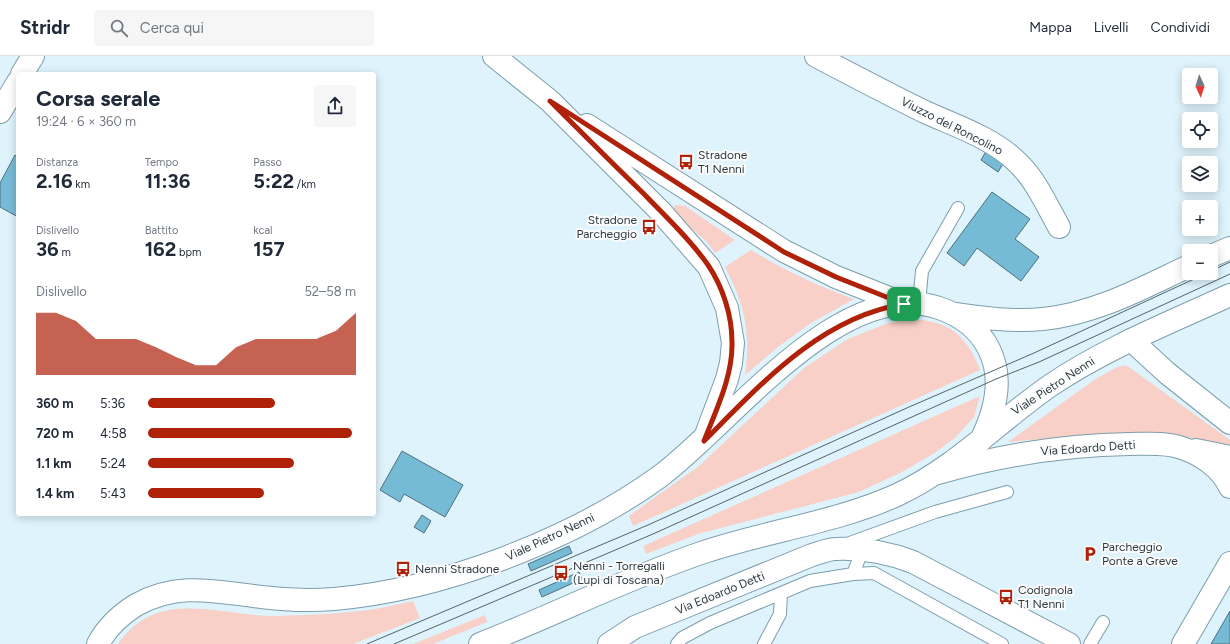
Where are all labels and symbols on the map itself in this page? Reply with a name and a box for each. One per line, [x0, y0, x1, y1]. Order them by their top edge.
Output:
north arrow [1182, 68, 1218, 104]
street label: Viuzzo del Roncolino [899, 94, 1005, 158]
place label: Stradone T1 Nenni [698, 148, 748, 176]
bus stop icon: Stradone T1 Nenni [677, 153, 695, 171]
place label: Stradone Parcheggio [576, 213, 637, 241]
bus stop icon: Stradone Parcheggio [640, 218, 658, 236]
pin [887, 287, 921, 321]
street label: Viale Pietro Nenni [1009, 354, 1097, 418]
street label: Via Edoardo Detti [1040, 438, 1136, 458]
street label: Viale Pietro Nenni [503, 510, 597, 564]
place label: Parcheggio Ponte a Greve [1102, 540, 1178, 568]
parking icon: Parcheggio Ponte a Greve [1081, 545, 1099, 563]
place label: Nenni - Torregalli (Lupi di Toscana) [573, 559, 665, 587]
bus stop icon: Nenni Stradone [394, 560, 412, 578]
place label: Nenni Stradone [415, 562, 500, 576]
bus stop icon: Nenni - Torregalli (Lupi di Toscana) [552, 564, 570, 582]
street label: Via Edoardo Detti [673, 569, 767, 617]
place label: Codignola T1 Nenni [1018, 583, 1073, 611]
bus stop icon: Codignola T1 Nenni [997, 588, 1015, 606]

